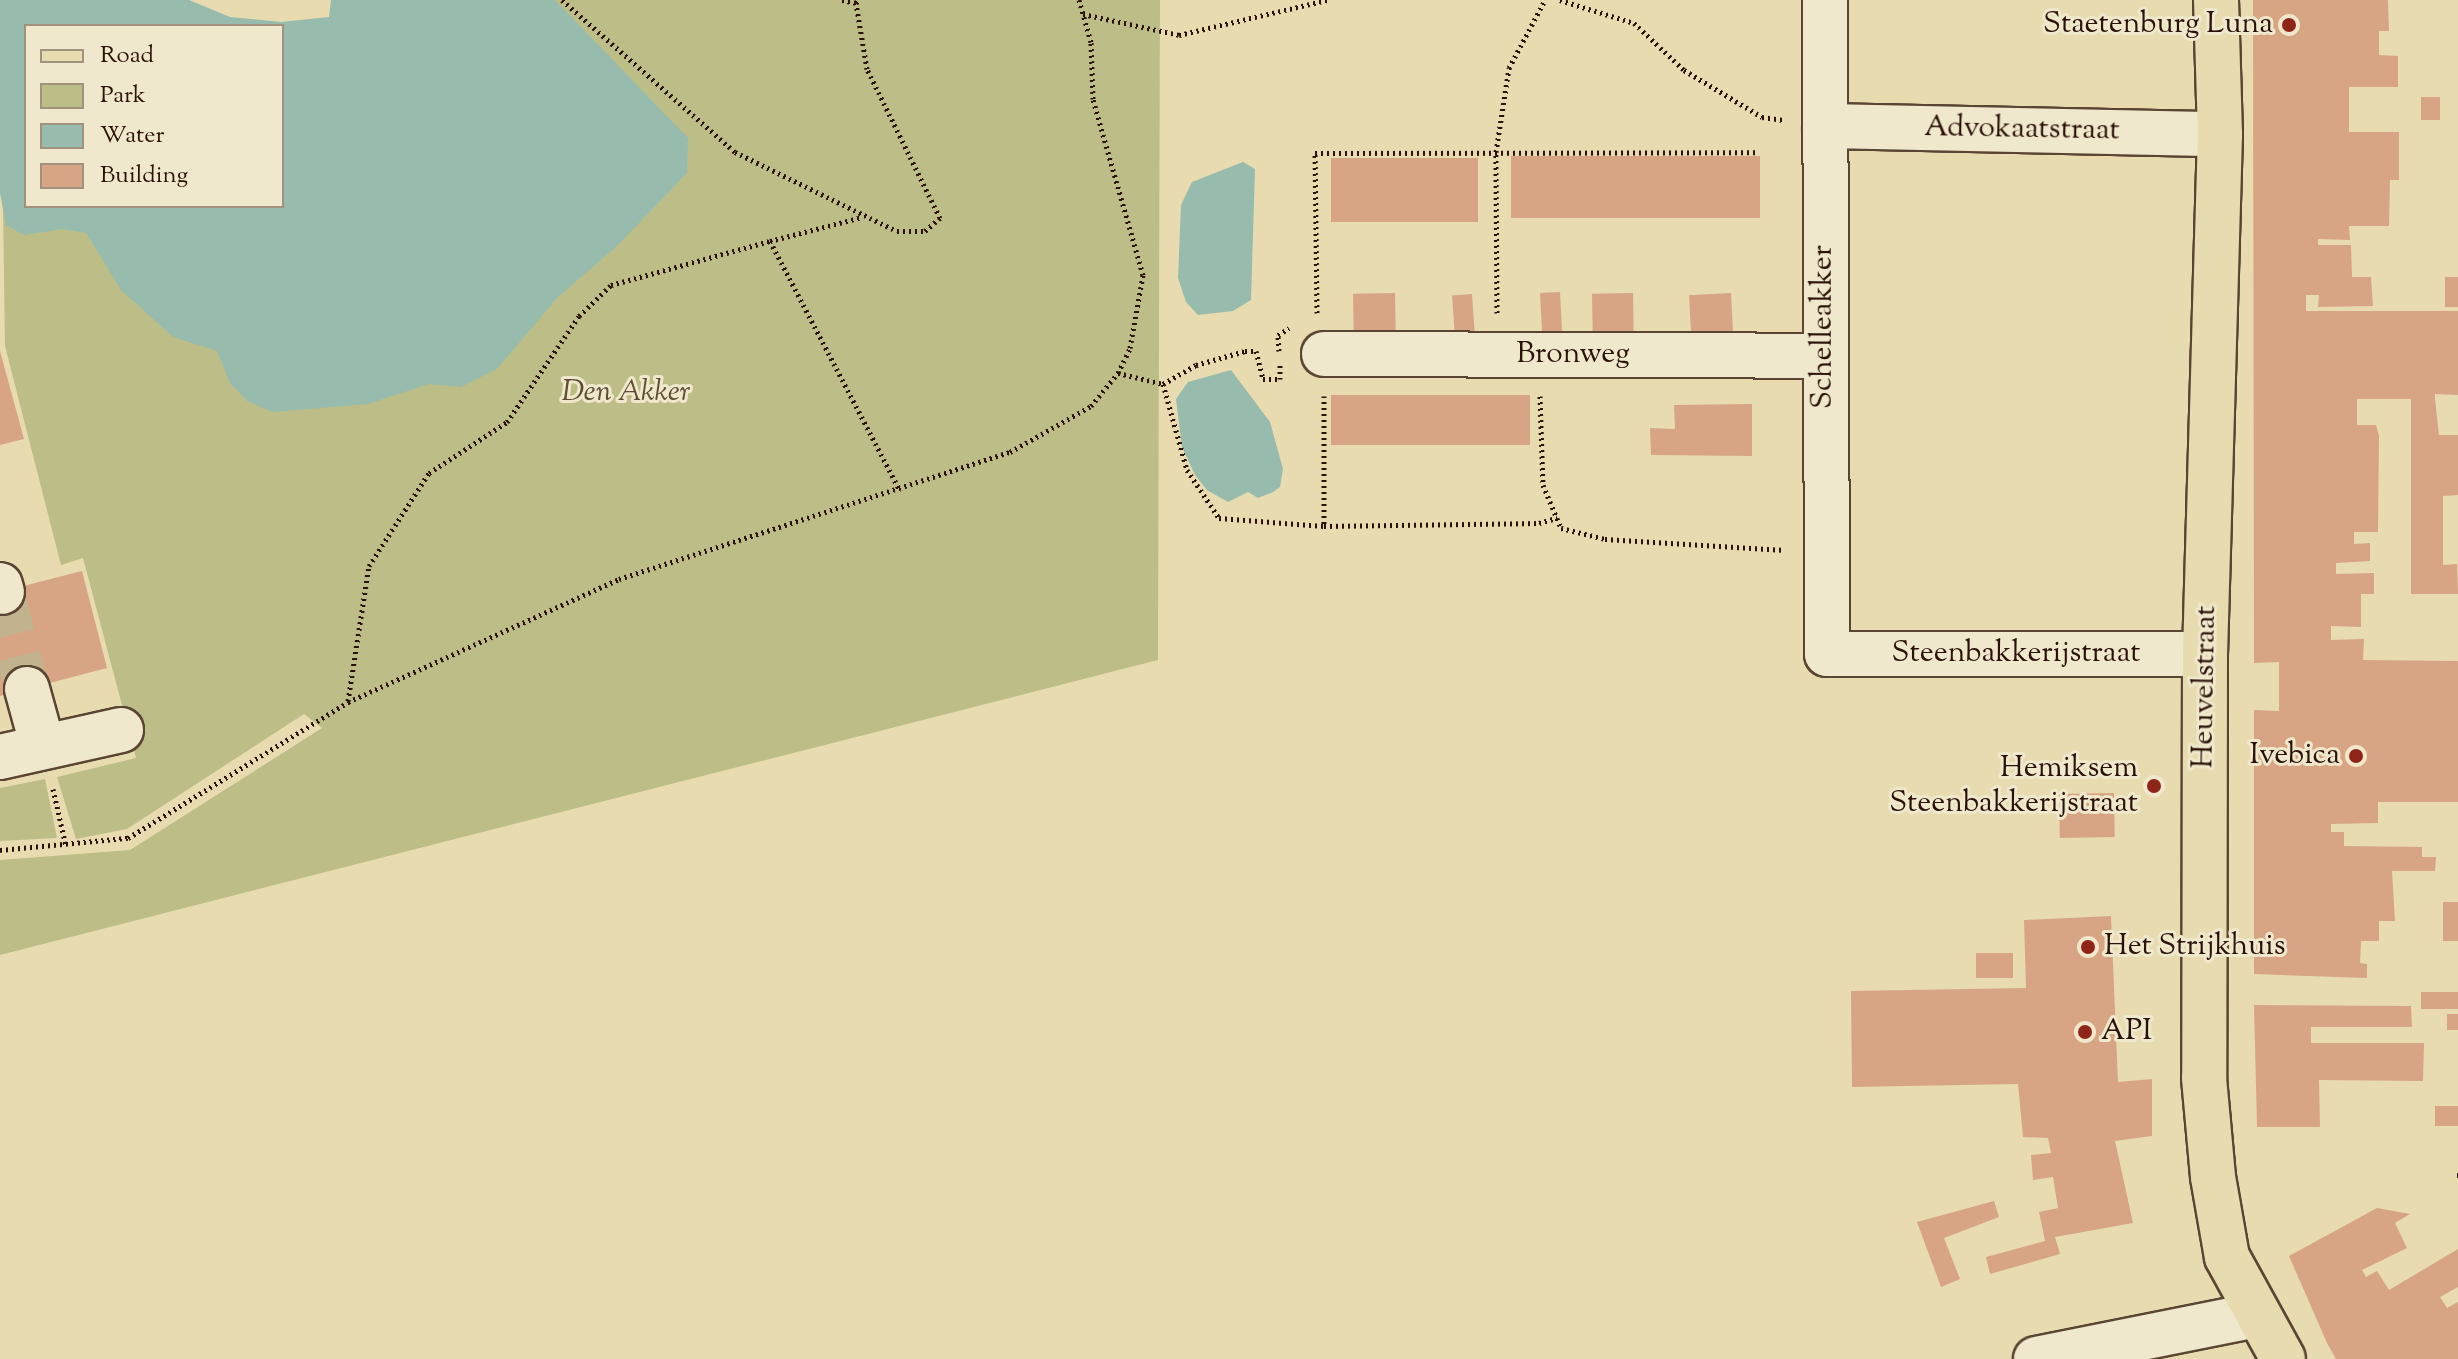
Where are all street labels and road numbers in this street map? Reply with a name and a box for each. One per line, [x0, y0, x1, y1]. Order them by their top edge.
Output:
street label: Advokaatstraat [1924, 110, 2120, 150]
street label: Schelleakker [1806, 245, 1842, 409]
street label: Bronweg [1516, 337, 1630, 373]
street label: Heuvelstraat [2187, 605, 2225, 769]
street label: Steenbakkerijstraat [1892, 636, 2140, 672]

